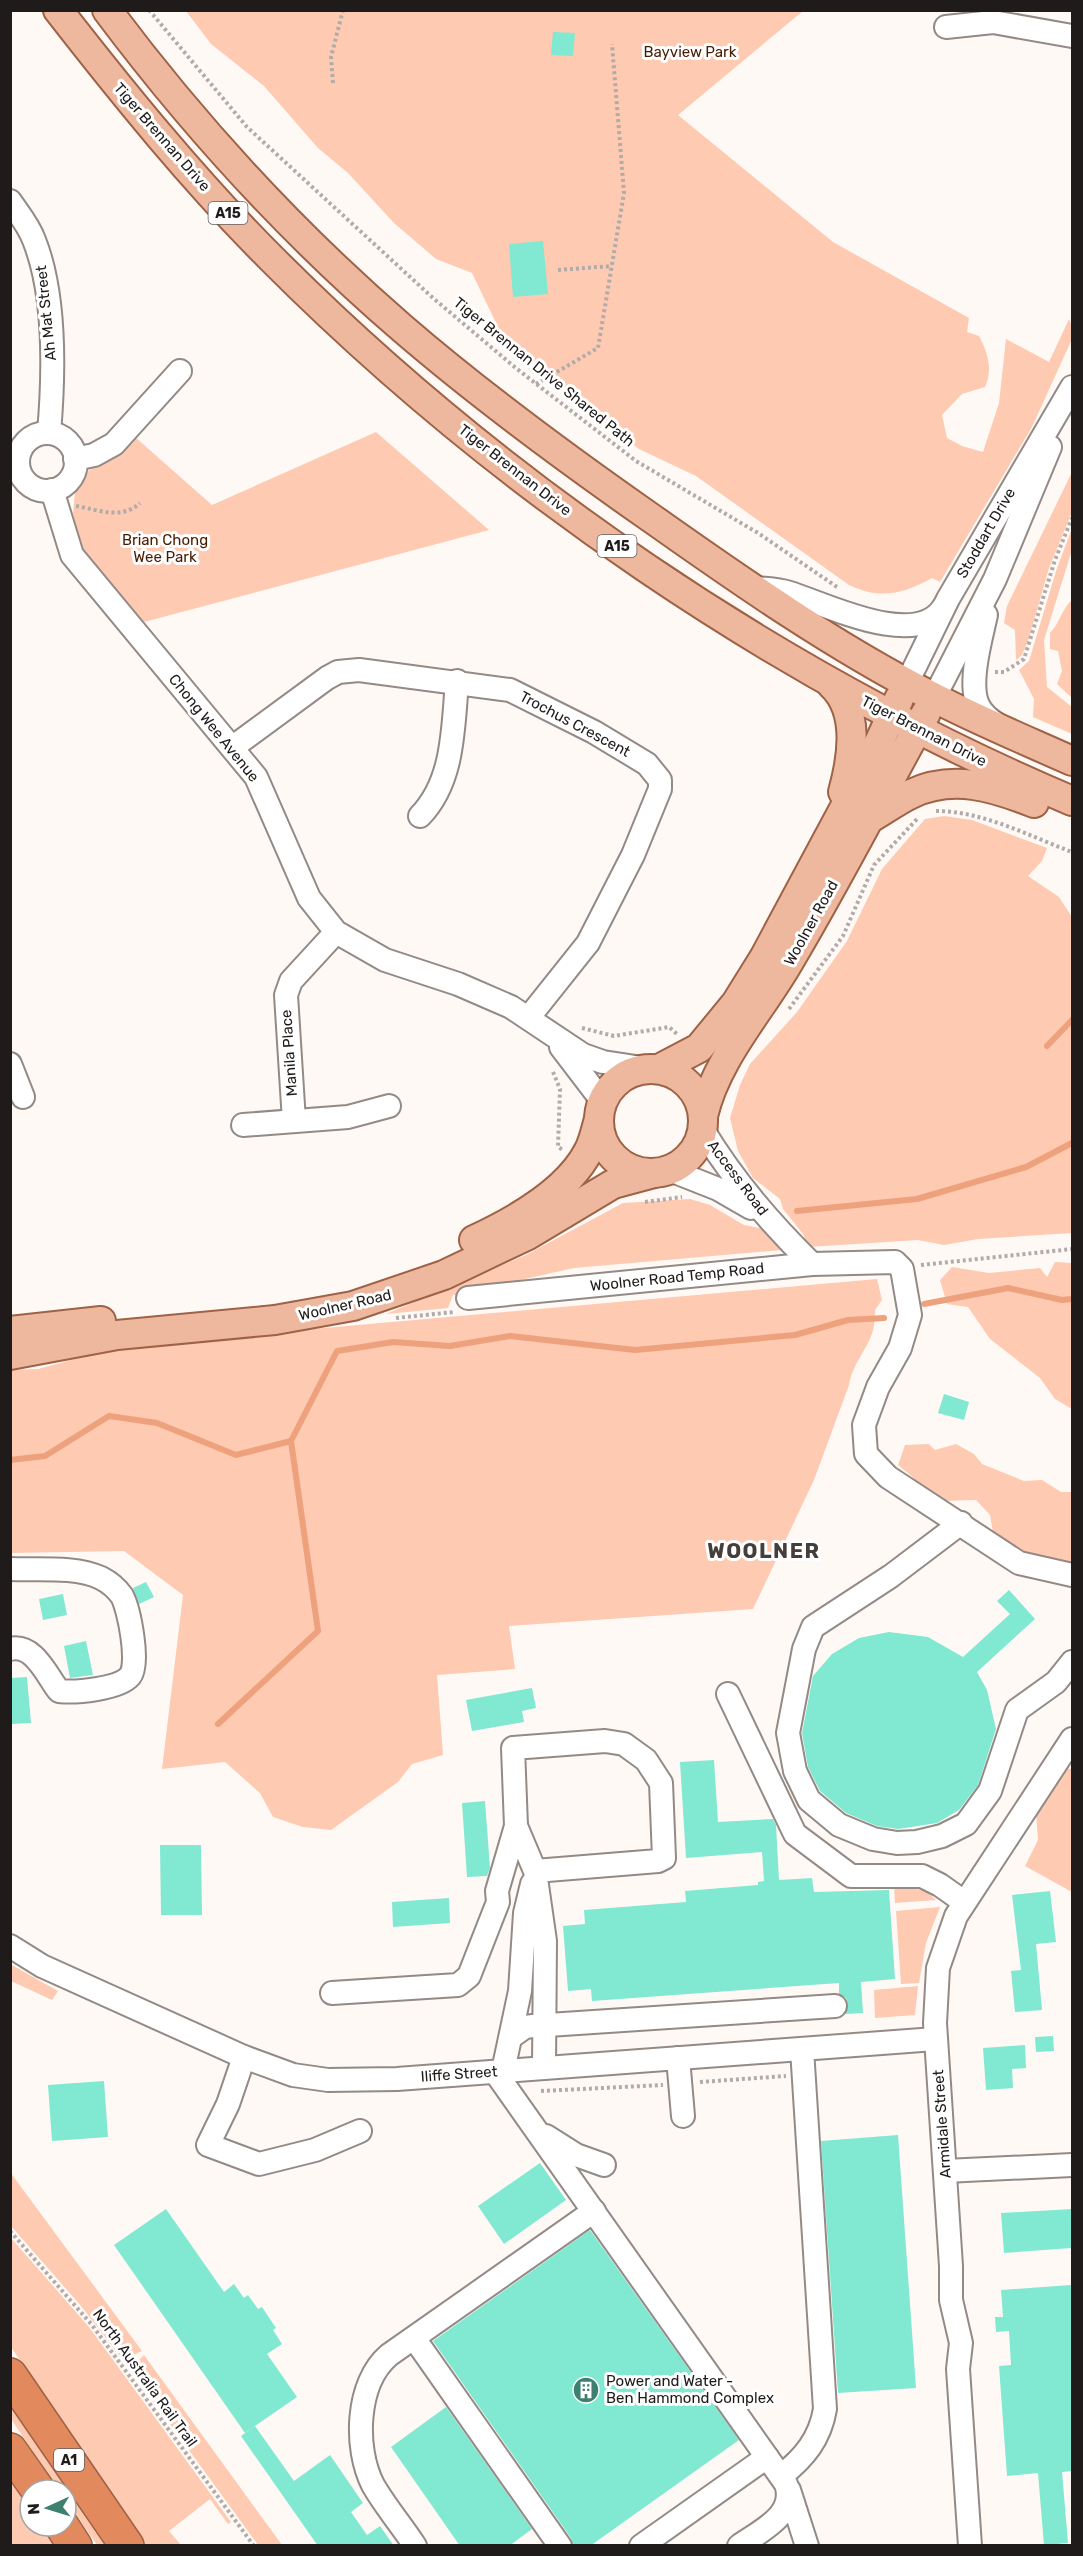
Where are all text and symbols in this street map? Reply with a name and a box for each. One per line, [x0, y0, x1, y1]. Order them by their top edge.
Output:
park label: Bayview Park [643, 43, 737, 61]
street label: Tiger Brennan Drive [110, 79, 214, 195]
road number: A15 [208, 202, 248, 224]
street label: Ah Mat Street [32, 264, 60, 362]
street label: Tiger Brennan Drive Shared Path [450, 293, 638, 451]
street label: Tiger Brennan Drive [455, 420, 575, 520]
street label: Stoddart Drive [953, 485, 1019, 581]
park label: Brian Chong Wee Park [122, 531, 208, 566]
road number: A15 [598, 535, 636, 557]
street label: Chong Wee Avenue [165, 670, 263, 786]
street label: Trochus Crescent [517, 687, 633, 761]
street label: Tiger Brennan Drive [858, 692, 990, 770]
street label: Woolner Road [780, 877, 842, 969]
street label: Manila Place [277, 1009, 301, 1097]
street label: Access Road [704, 1137, 772, 1219]
street label: Woolner Road Temp Road [589, 1259, 765, 1295]
street label: Woolner Road [297, 1286, 393, 1324]
district label: WOOLNER [707, 1538, 821, 1563]
street label: Iliffe Street [420, 2062, 498, 2086]
street label: Armidale Street [929, 2069, 955, 2179]
street label: North Australia Rail Trail [89, 2306, 201, 2450]
place label: Power and Water - Ben Hammond Complex [606, 2372, 774, 2407]
building icon: Power and Water - Ben Hammond Complex [571, 2375, 601, 2405]
road number: A1 [54, 2449, 84, 2471]
north arrow [18, 2478, 78, 2538]
text: N [24, 2503, 43, 2515]

